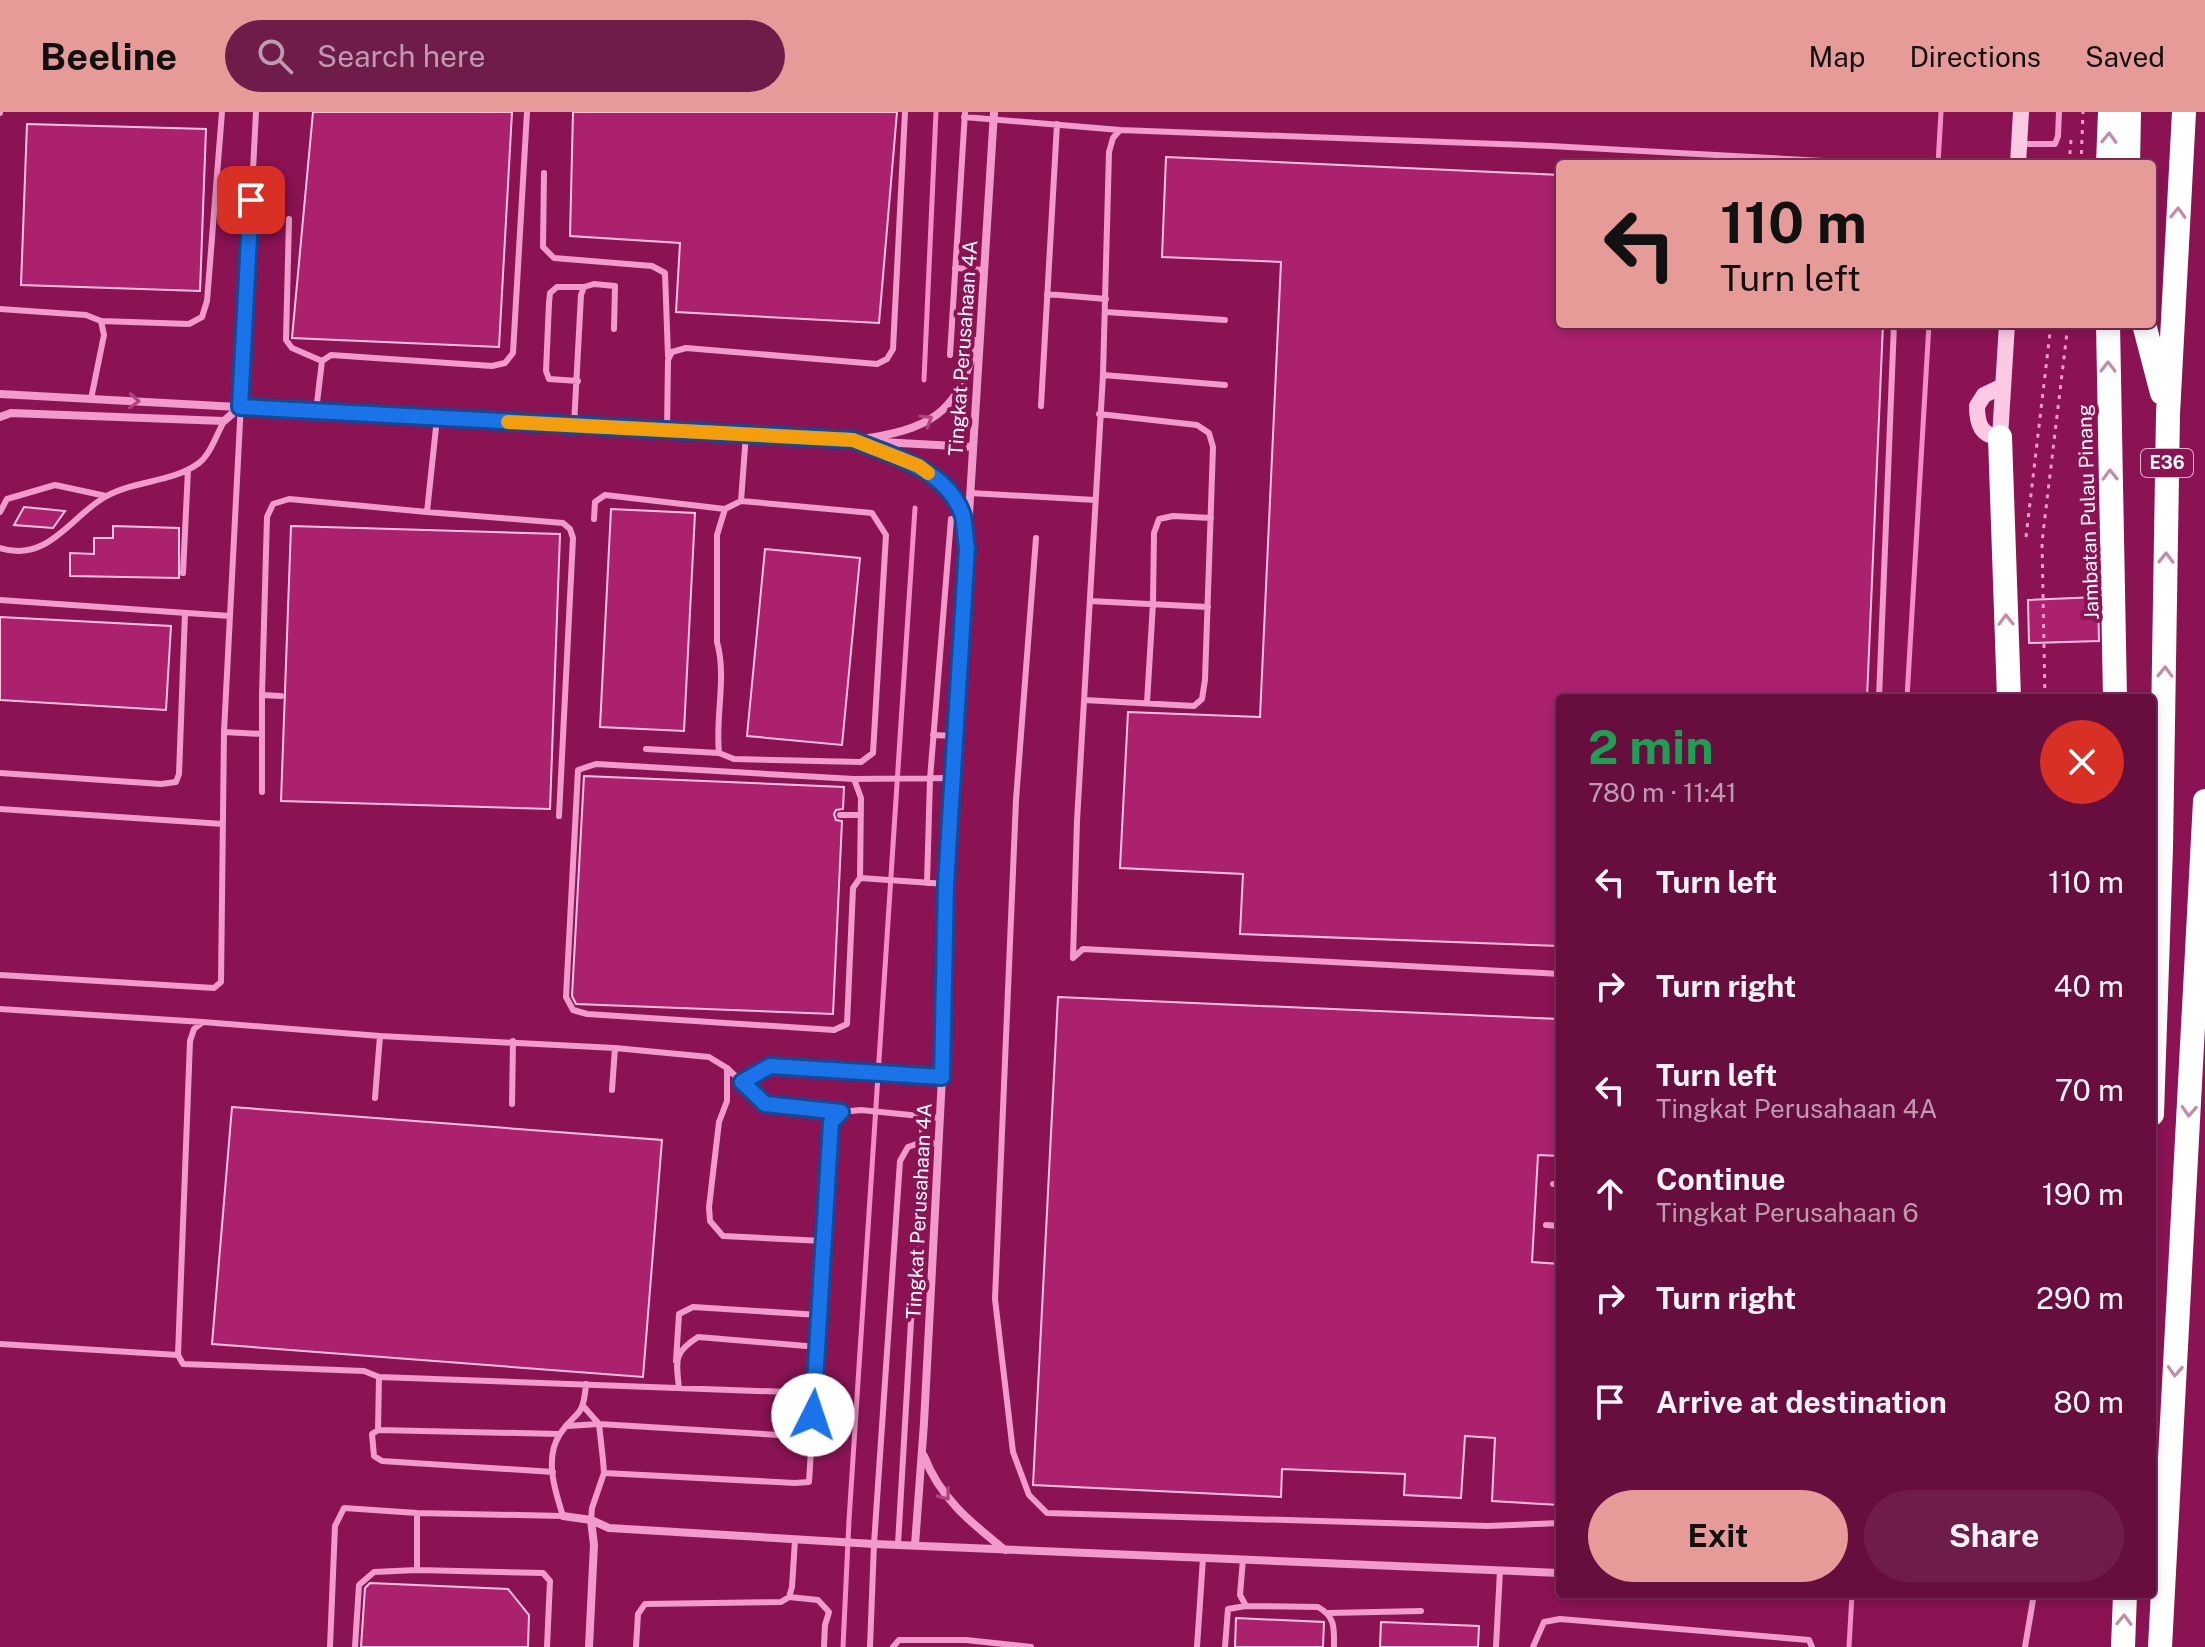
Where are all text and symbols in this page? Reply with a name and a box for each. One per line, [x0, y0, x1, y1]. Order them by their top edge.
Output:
search box [225, 20, 785, 92]
text: Beeline [40, 34, 177, 79]
icon: search [253, 34, 297, 78]
text: Search here [317, 38, 486, 74]
text: Map [1809, 40, 1865, 73]
text: Directions [1909, 40, 2041, 73]
text: Saved [2085, 40, 2165, 73]
one-way arrow [2100, 131, 2117, 144]
pin [217, 166, 285, 234]
icon: arrive [229, 178, 273, 222]
text: 110 m [1720, 190, 1867, 256]
icon: left [1588, 192, 1692, 296]
one-way arrow [2169, 206, 2186, 219]
street label: Tingkat Perusahaan 4A [943, 239, 983, 457]
text: Turn left [1720, 257, 1861, 299]
one-way arrow [2100, 360, 2117, 373]
one-way arrow [128, 393, 141, 410]
street label: Jambatan Pulau Pinang [2072, 404, 2104, 620]
one-way arrow [918, 414, 933, 429]
road number: E36 [2141, 449, 2193, 477]
one-way arrow [2102, 468, 2119, 481]
one-way arrow [2157, 551, 2175, 564]
one-way arrow [1997, 613, 2014, 626]
one-way arrow [2156, 665, 2173, 678]
text: 2 min [1588, 718, 1714, 775]
button: close [2040, 720, 2124, 804]
text: 780 m · 11:41 [1588, 777, 1737, 808]
icon: left [1588, 860, 1632, 904]
text: Turn left [1656, 864, 1777, 900]
text: 110 m [2048, 864, 2124, 900]
icon: right [1588, 964, 1632, 1008]
text: Turn right [1656, 968, 1796, 1004]
text: 40 m [2054, 968, 2124, 1004]
text: Turn left [1656, 1057, 1777, 1093]
icon: left [1588, 1068, 1632, 1112]
text: 70 m [2055, 1072, 2124, 1108]
text: Tingkat Perusahaan 4A [1656, 1093, 1937, 1124]
street label: Tingkat Perusahaan 4A [901, 1102, 937, 1320]
one-way arrow [2181, 1105, 2198, 1118]
text: Continue [1656, 1161, 1786, 1197]
icon: ahead [1588, 1172, 1632, 1216]
text: 190 m [2042, 1176, 2124, 1212]
text: Tingkat Perusahaan 6 [1656, 1197, 1919, 1228]
icon: right [1588, 1276, 1632, 1320]
text: Turn right [1656, 1280, 1796, 1316]
text: 290 m [2036, 1280, 2124, 1316]
one-way arrow [2167, 1365, 2184, 1378]
position arrow [771, 1373, 855, 1457]
icon: arrive [1588, 1380, 1632, 1424]
text: Arrive at destination [1656, 1384, 1947, 1420]
text: 80 m [2053, 1384, 2124, 1420]
one-way arrow [935, 1486, 950, 1500]
button: Exit [1588, 1490, 1848, 1582]
button: Share [1864, 1490, 2124, 1582]
one-way arrow [2115, 1614, 2132, 1626]

